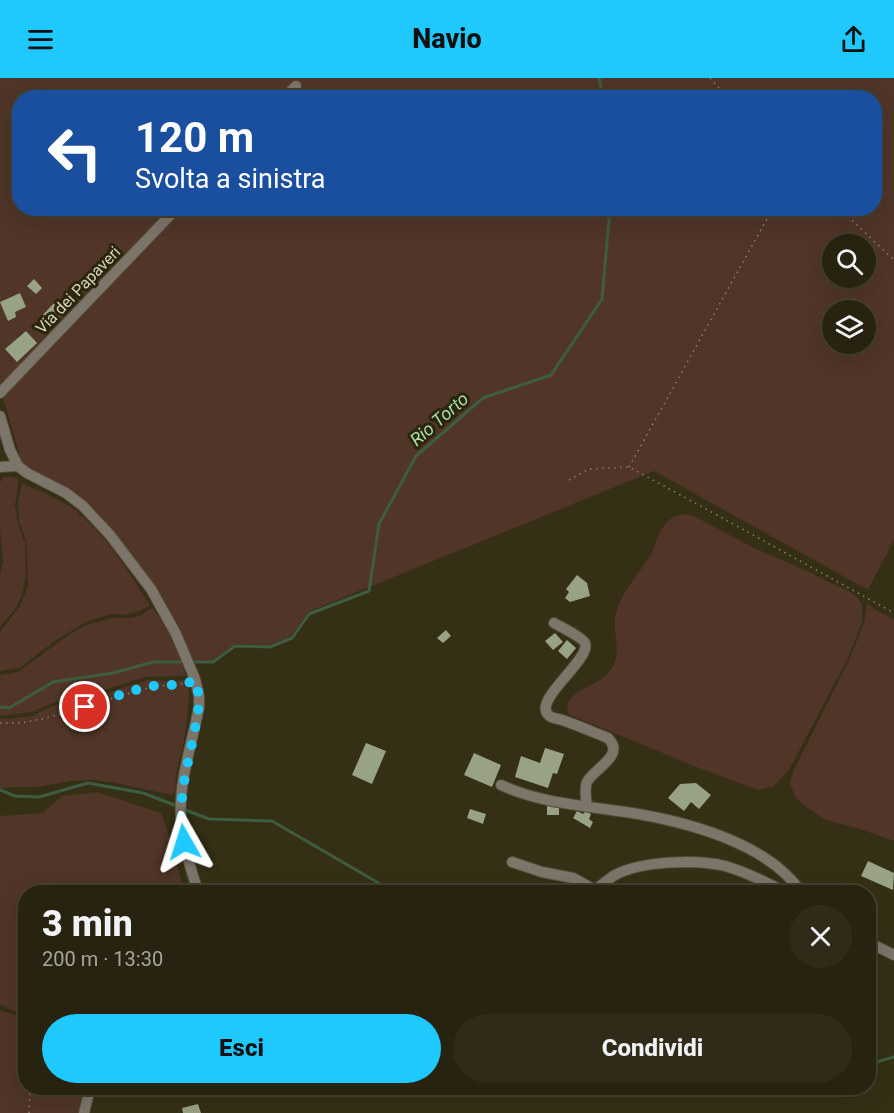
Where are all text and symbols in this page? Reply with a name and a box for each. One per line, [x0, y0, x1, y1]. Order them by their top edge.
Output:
icon: menu [24, 23, 57, 56]
text: Navio [412, 23, 482, 55]
icon: share [837, 23, 870, 56]
text: 120 m [135, 113, 254, 162]
icon: left [36, 114, 114, 192]
text: Svolta a sinistra [135, 163, 326, 195]
map controls [822, 234, 876, 354]
button: search [822, 234, 876, 288]
street label: Via dei Papaveri [32, 242, 124, 338]
button: layers [822, 300, 876, 354]
water label: Rio Torto [406, 388, 472, 450]
pin [59, 681, 110, 732]
icon: arrive [68, 690, 101, 723]
position arrow [152, 810, 216, 874]
text: 3 min [42, 903, 133, 945]
button: close [789, 905, 852, 968]
text: 200 m · 13:30 [42, 947, 163, 971]
button: Esci [42, 1014, 441, 1083]
button: Condividi [453, 1014, 852, 1083]

